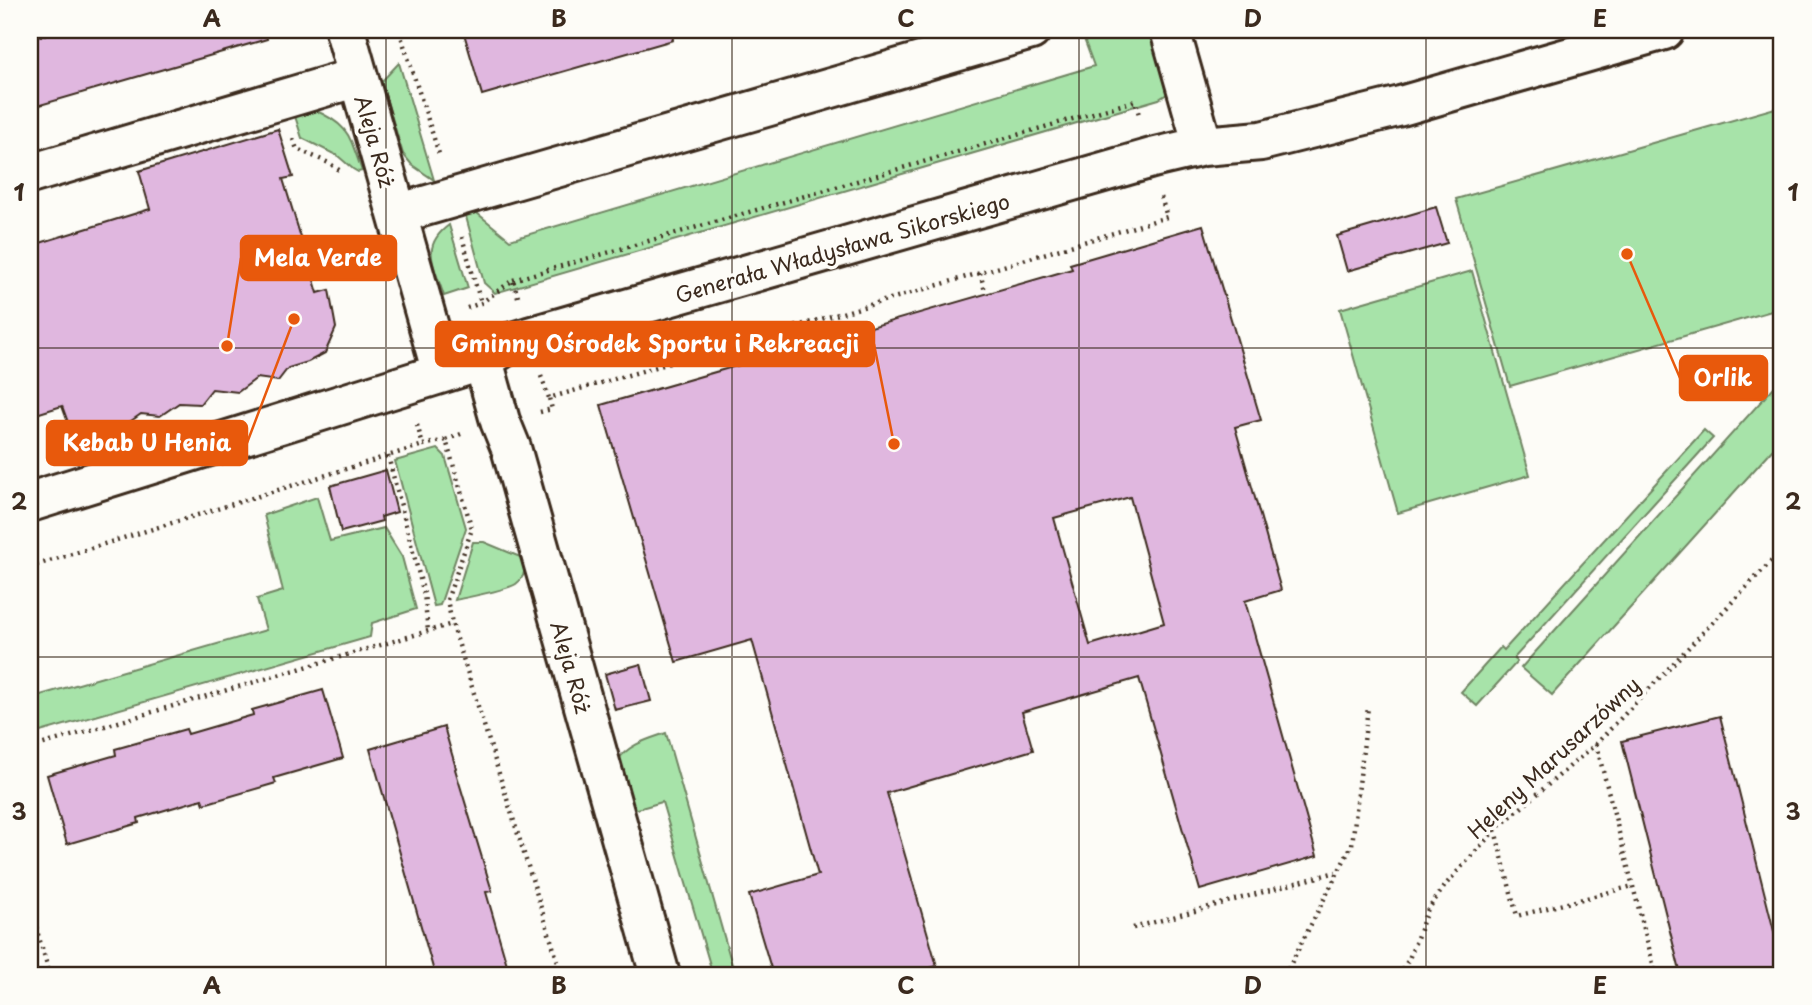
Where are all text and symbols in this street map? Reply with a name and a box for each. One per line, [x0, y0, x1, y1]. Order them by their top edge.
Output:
text: A [203, 0, 221, 35]
text: B [551, 0, 567, 35]
text: C [897, 0, 915, 35]
text: D [1244, 0, 1262, 35]
text: E [1593, 0, 1607, 35]
street label: Aleja Róż [348, 91, 404, 191]
text: 1 [14, 174, 25, 209]
text: 1 [1788, 174, 1799, 209]
street label: Generała Władysława Sikorskiego [671, 184, 1013, 310]
callout: Mela Verde [241, 236, 396, 280]
text: Mela Verde [254, 239, 382, 274]
callout: Gminny Ośrodek Sportu i Rekreacji [436, 322, 874, 366]
text: Gminny Ośrodek Sportu i Rekreacji [451, 325, 859, 360]
callout: Orlik [1680, 356, 1767, 400]
text: Orlik [1694, 359, 1753, 394]
callout: Kebab U Henia [47, 421, 247, 465]
text: Kebab U Henia [63, 424, 232, 459]
text: 2 [11, 483, 27, 518]
text: 2 [1785, 483, 1801, 518]
street label: Aleja Róż [544, 617, 600, 717]
street label: Heleny Marusarzówny [1460, 668, 1646, 846]
text: 3 [11, 793, 27, 828]
text: 3 [1785, 793, 1801, 828]
text: A [203, 967, 221, 1002]
text: B [551, 967, 567, 1002]
text: C [897, 967, 915, 1002]
text: D [1244, 967, 1262, 1002]
text: E [1593, 967, 1607, 1002]

